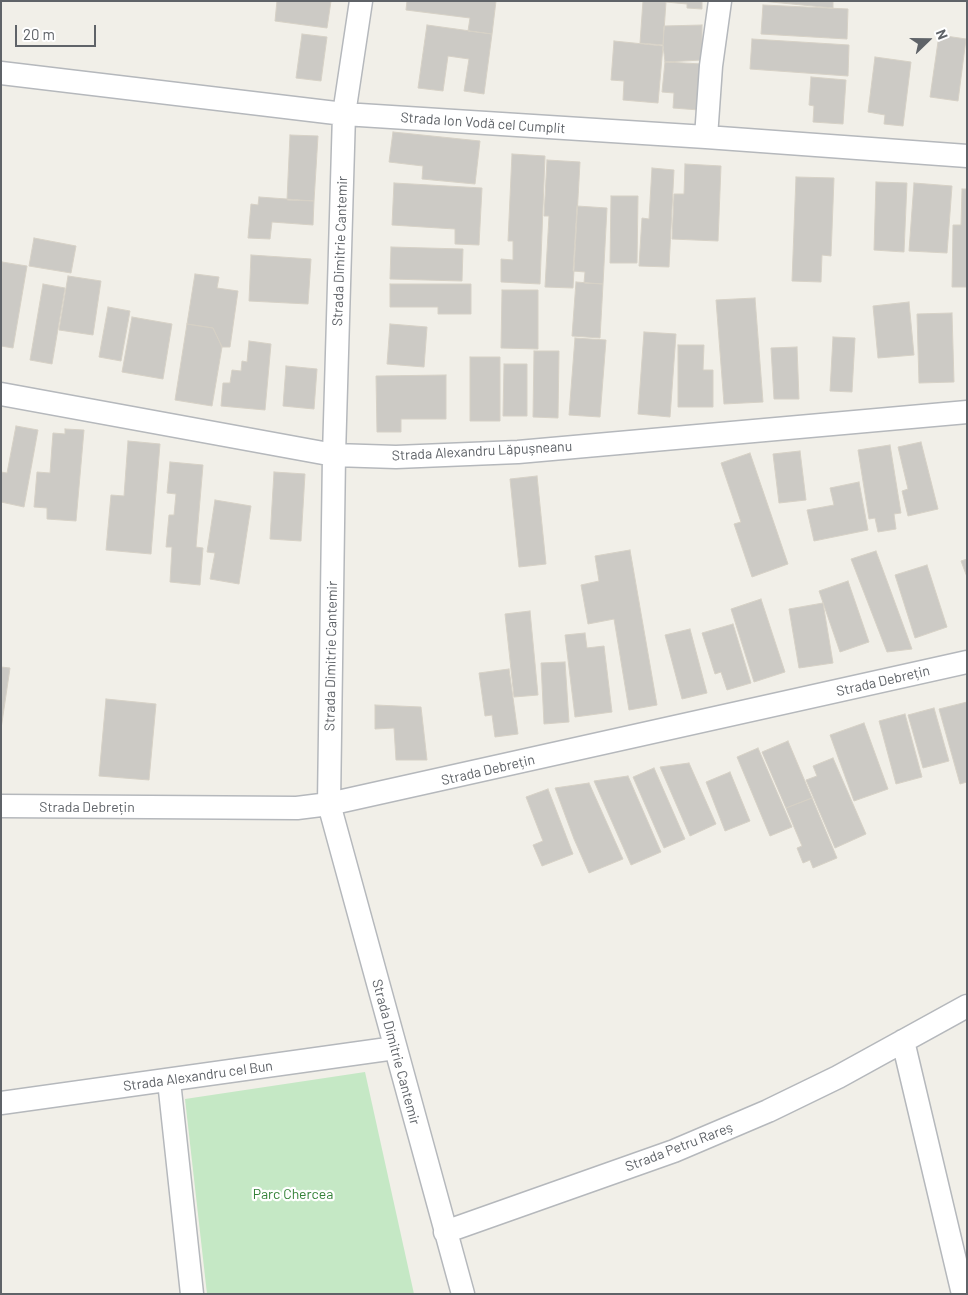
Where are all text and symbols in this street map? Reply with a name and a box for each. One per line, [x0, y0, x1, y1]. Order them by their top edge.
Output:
scale bar [18, 15, 99, 47]
north arrow [903, 15, 953, 65]
text: 20 m [23, 25, 55, 43]
text: N [933, 27, 952, 42]
street label: Strada Ion Vodă cel Cumplit [400, 109, 566, 137]
street label: Strada Dimitrie Cantemir [329, 176, 351, 326]
street label: Strada Alexandru Lăpușneanu [391, 438, 573, 464]
street label: Strada Dimitrie Cantemir [321, 581, 341, 731]
street label: Strada Debrețin [835, 662, 931, 700]
street label: Strada Debrețin [440, 751, 536, 789]
street label: Strada Debrețin [39, 799, 135, 815]
street label: Strada Dimitrie Cantemir [368, 977, 424, 1127]
street label: Strada Alexandru cel Bun [122, 1057, 274, 1095]
street label: Strada Petru Rareș [623, 1119, 735, 1175]
park label: Parc Chercea [253, 1186, 333, 1202]

